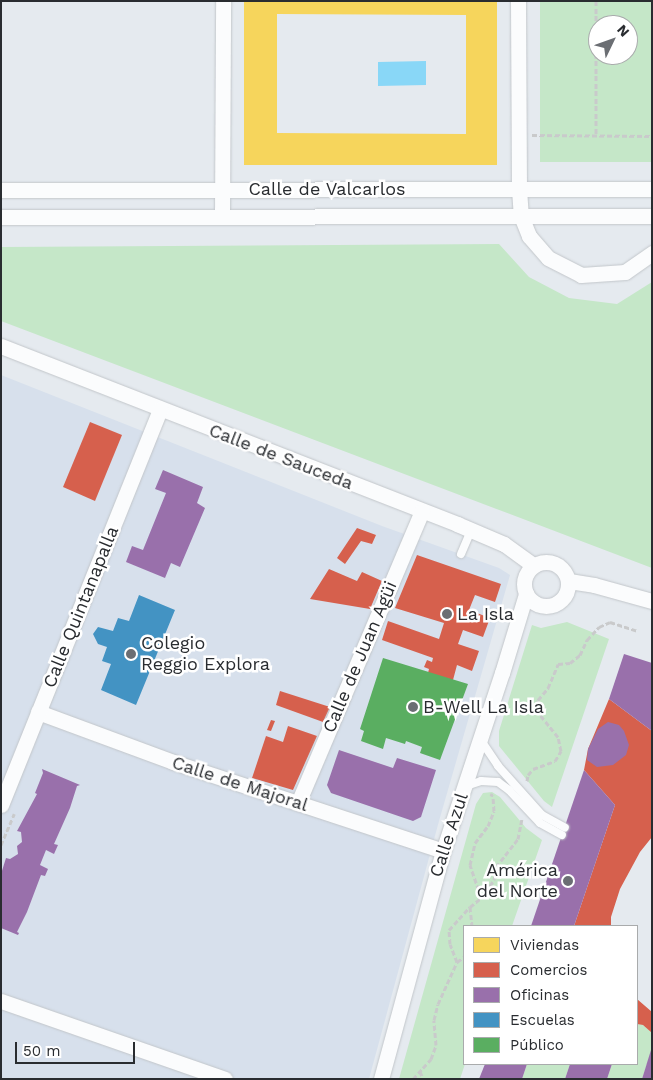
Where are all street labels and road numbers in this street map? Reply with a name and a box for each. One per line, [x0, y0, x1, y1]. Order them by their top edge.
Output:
street label: Calle de Valcarlos [248, 178, 406, 200]
street label: Calle de Sauceda [206, 420, 356, 494]
street label: Calle Quintanapalla [39, 523, 123, 691]
street label: Calle de Juan Agüi [318, 577, 402, 737]
street label: Calle de Majoral [169, 752, 311, 816]
street label: Calle Azul [425, 790, 473, 880]

